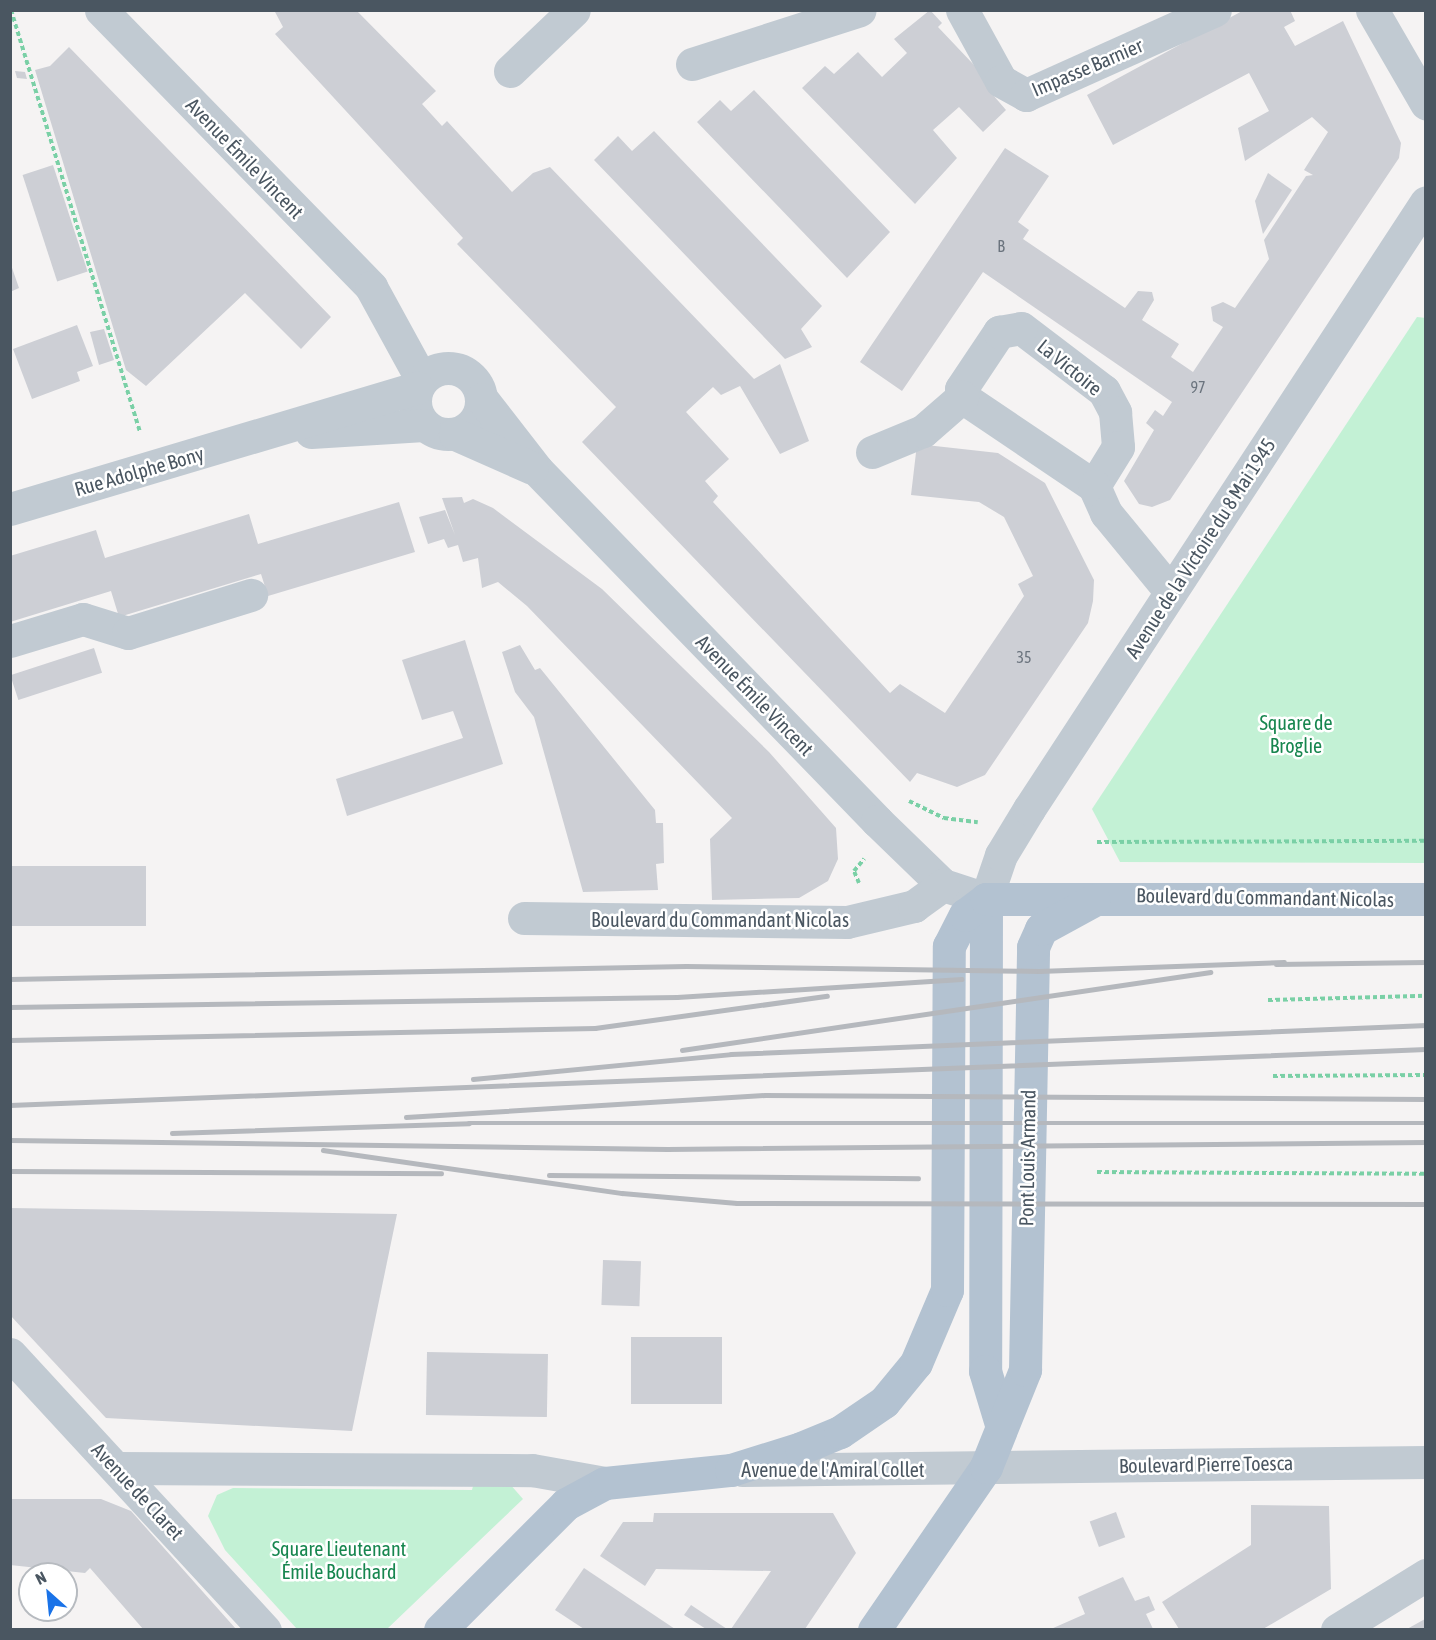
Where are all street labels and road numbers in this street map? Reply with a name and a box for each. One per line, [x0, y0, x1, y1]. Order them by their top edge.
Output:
street label: Impasse Barnier [1028, 33, 1146, 101]
street label: Avenue Émile Vincent [181, 93, 309, 223]
street label: La Victoire [1033, 334, 1107, 400]
street label: Avenue de la Victoire du 8 Mai 1945 [1120, 433, 1280, 663]
street label: Rue Adolphe Bony [72, 441, 206, 501]
street label: Avenue Émile Vincent [691, 630, 819, 760]
street label: Boulevard du Commandant Nicolas [1136, 883, 1394, 911]
street label: Boulevard du Commandant Nicolas [591, 907, 849, 931]
street label: Pont Louis Armand [1014, 1089, 1040, 1227]
street label: Avenue de Claret [87, 1438, 189, 1544]
street label: Boulevard Pierre Toesca [1119, 1450, 1293, 1478]
street label: Avenue de l'Amiral Collet [741, 1457, 925, 1481]

